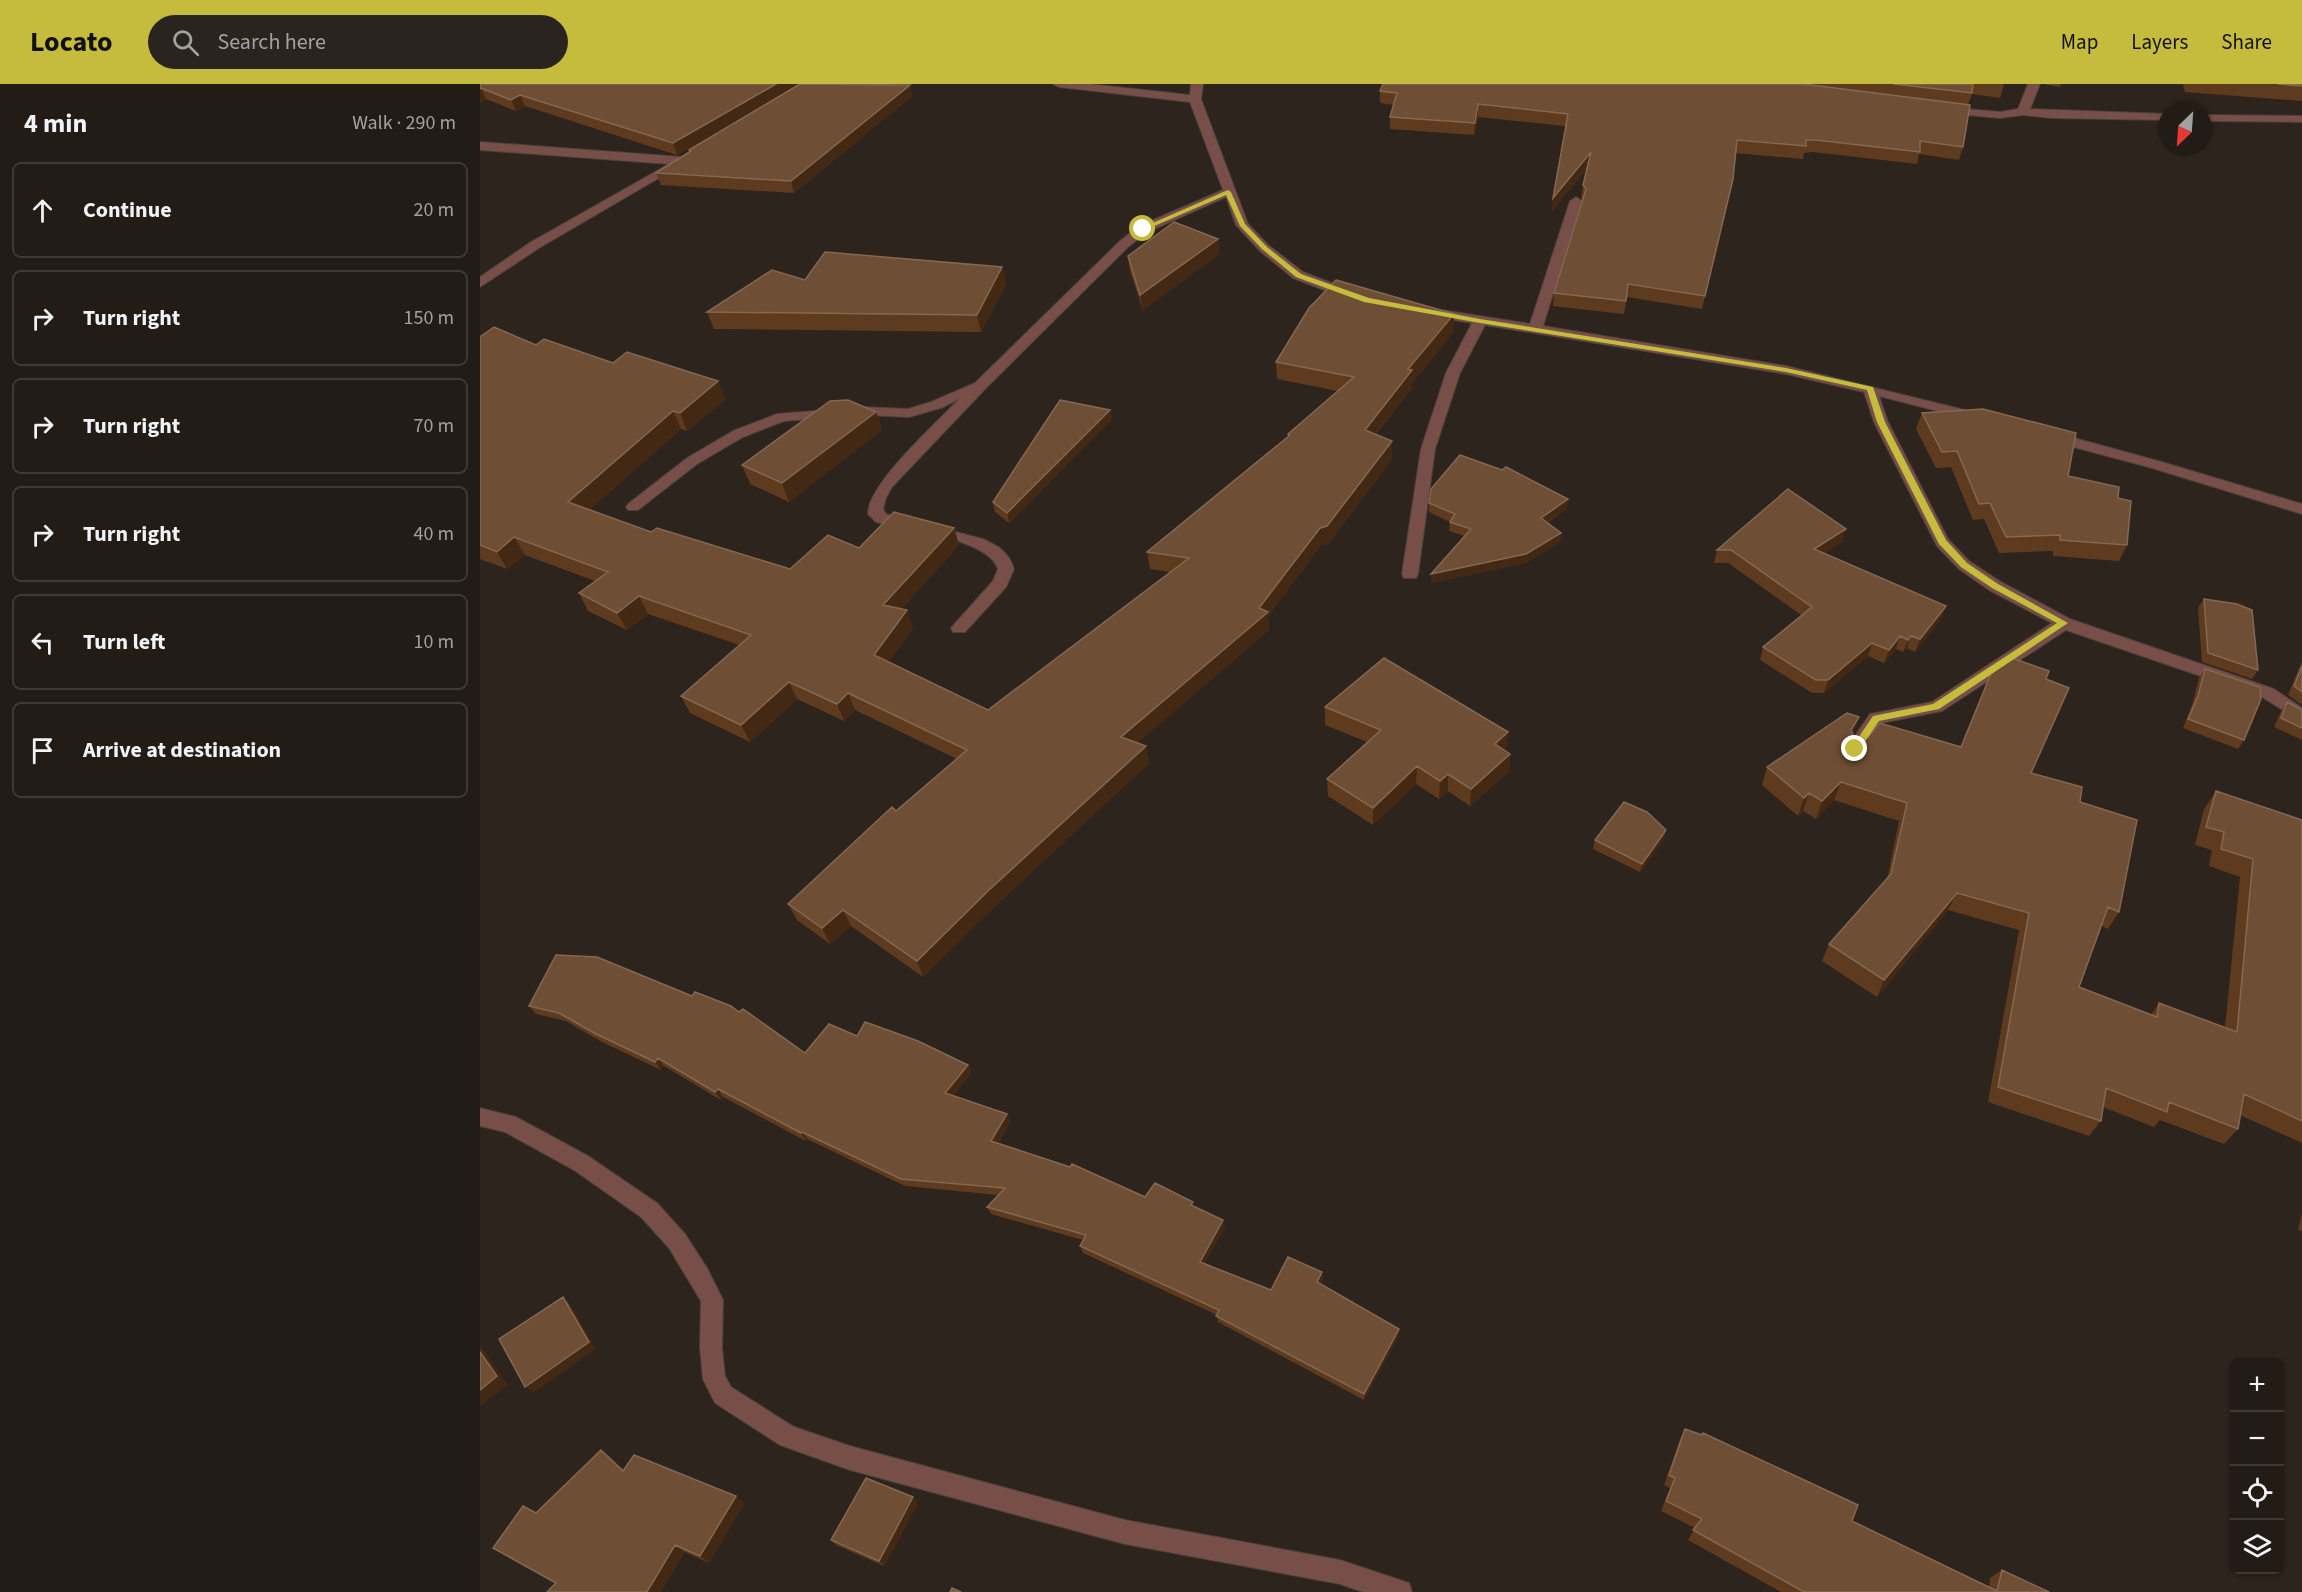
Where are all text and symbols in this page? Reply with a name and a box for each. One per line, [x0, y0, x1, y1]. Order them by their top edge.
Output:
search box [148, 15, 568, 69]
text: Locato [30, 22, 112, 62]
icon: search [169, 26, 202, 59]
text: Search here [217, 26, 326, 58]
text: Map [2061, 27, 2098, 57]
text: Layers [2131, 27, 2188, 57]
text: Share [2221, 27, 2272, 57]
north arrow [2158, 102, 2212, 156]
text: 4 min [24, 105, 87, 142]
text: Walk · 290 m [352, 109, 456, 137]
icon: ahead [26, 194, 59, 227]
text: Continue [83, 194, 172, 226]
text: 20 m [414, 196, 454, 224]
route start [1129, 215, 1155, 241]
icon: right [26, 302, 59, 335]
text: Turn right [83, 302, 180, 334]
text: 150 m [404, 304, 454, 332]
icon: right [26, 410, 59, 443]
text: Turn right [83, 410, 180, 442]
text: 70 m [414, 412, 454, 440]
icon: right [26, 518, 59, 551]
text: Turn right [83, 518, 180, 550]
text: 40 m [414, 520, 454, 548]
icon: left [26, 626, 59, 659]
text: Turn left [83, 626, 165, 658]
text: 10 m [414, 628, 454, 656]
icon: arrive [26, 734, 59, 767]
text: Arrive at destination [83, 734, 281, 766]
route end [1841, 735, 1867, 761]
map controls [2230, 1358, 2284, 1574]
button: + [2230, 1358, 2284, 1412]
button: − [2230, 1412, 2284, 1466]
button: locate [2230, 1466, 2284, 1520]
button: layers [2230, 1520, 2284, 1574]

